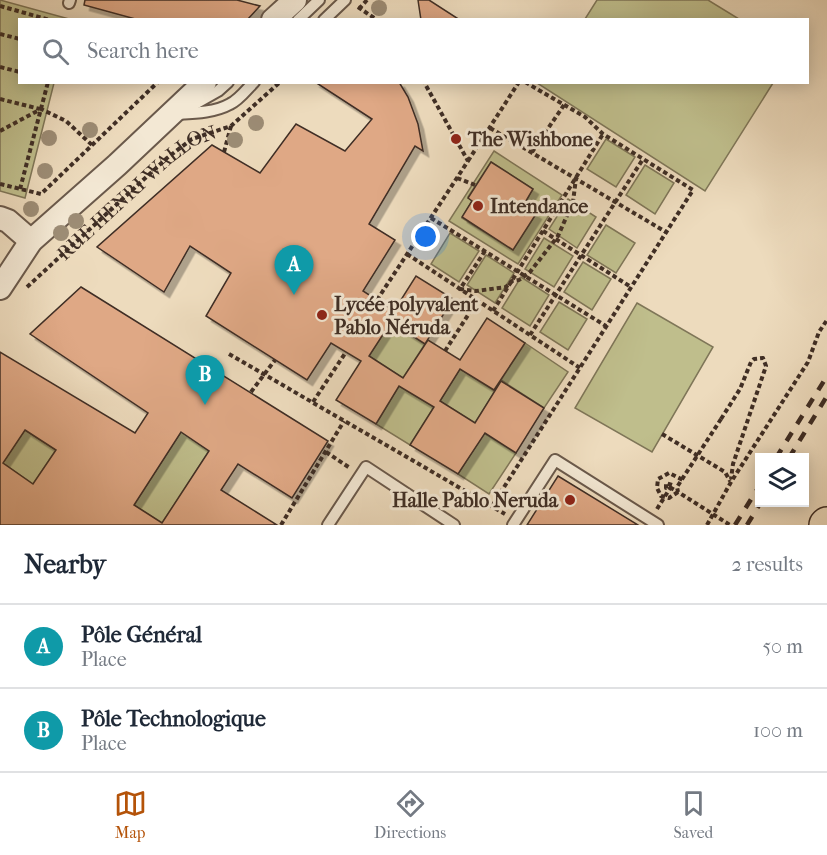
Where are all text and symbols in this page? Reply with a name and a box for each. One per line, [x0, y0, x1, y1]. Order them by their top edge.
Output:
search box [18, 18, 809, 84]
icon: search [39, 35, 72, 68]
text: Search here [87, 38, 199, 64]
street label: RUE HENRI WALLON [53, 121, 220, 265]
place label: The Wishbone [467, 128, 593, 151]
marker: The Wishbone [449, 132, 463, 146]
place label: Intendance [490, 195, 588, 218]
marker: Intendance [471, 199, 485, 213]
your location [411, 222, 440, 251]
pin: A [274, 246, 314, 295]
place label: Lycée polyvalent Pablo Néruda [334, 293, 479, 339]
marker: Lycée polyvalent Pablo Néruda [315, 308, 329, 322]
pin: B [186, 356, 224, 405]
map controls [755, 453, 809, 507]
button: layers [755, 453, 809, 507]
place label: Halle Pablo Neruda [392, 489, 559, 512]
marker: Halle Pablo Neruda [563, 493, 577, 507]
text: Nearby [24, 549, 106, 580]
text: 2 results [732, 553, 803, 576]
text: Pôle Général [81, 622, 202, 648]
text: A [37, 635, 50, 658]
text: 50 m [762, 635, 803, 658]
text: Place [81, 648, 127, 671]
text: Pôle Technologique [81, 706, 266, 732]
text: B [37, 719, 50, 742]
text: 100 m [753, 719, 803, 742]
text: Place [81, 732, 127, 755]
tab: Map [114, 787, 147, 842]
tab: Directions [374, 787, 446, 842]
tab: Saved [674, 787, 713, 842]

